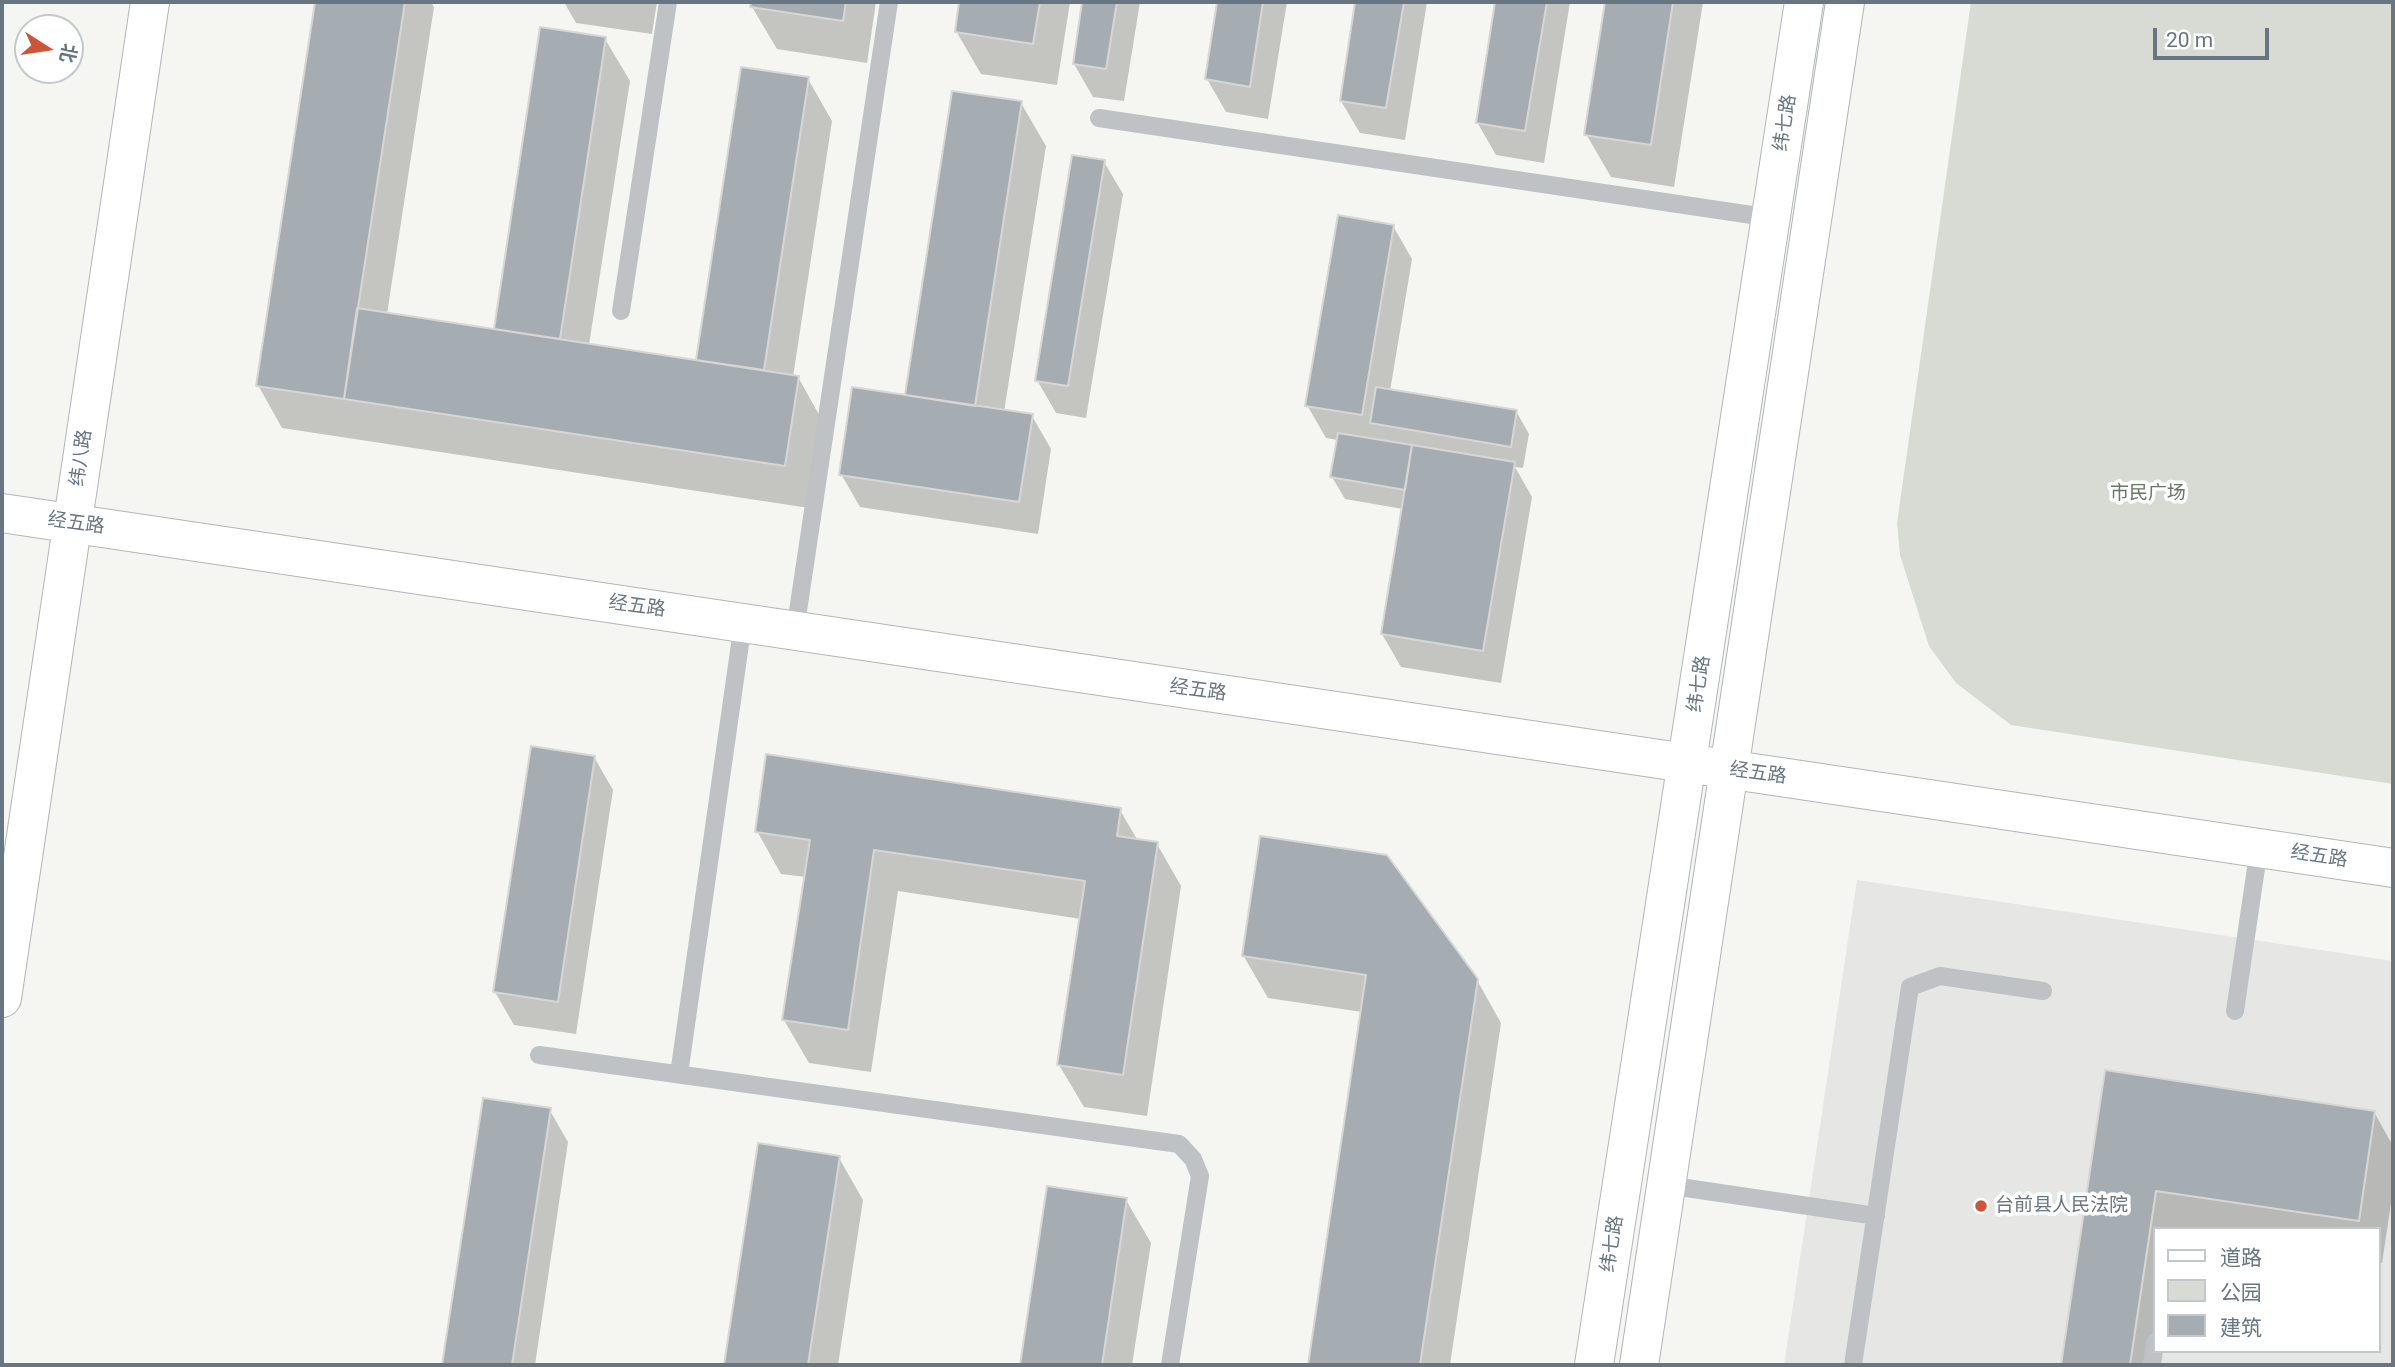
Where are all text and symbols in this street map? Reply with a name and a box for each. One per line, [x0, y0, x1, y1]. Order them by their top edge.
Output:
north arrow [14, 14, 84, 84]
scale bar [2157, 14, 2272, 58]
text: 20 m [2166, 28, 2213, 52]
text: 北 [55, 41, 81, 65]
street label: 纬七路 [1770, 93, 1802, 153]
street label: 纬八路 [67, 428, 97, 488]
park label: 市民广场 [2110, 483, 2186, 505]
street label: 经五路 [46, 509, 106, 539]
street label: 经五路 [607, 592, 667, 622]
street label: 纬七路 [1684, 654, 1716, 714]
street label: 经五路 [1168, 676, 1228, 706]
street label: 经五路 [1728, 759, 1788, 789]
street label: 经五路 [2289, 841, 2349, 873]
place label: 台前县人民法院 [1995, 1195, 2128, 1217]
marker: 台前县人民法院 [1973, 1198, 1989, 1214]
street label: 纬七路 [1597, 1214, 1629, 1274]
legend [2154, 1227, 2381, 1353]
text: 道路 [2220, 1246, 2262, 1270]
text: 公园 [2220, 1281, 2262, 1305]
text: 建筑 [2220, 1316, 2262, 1340]

